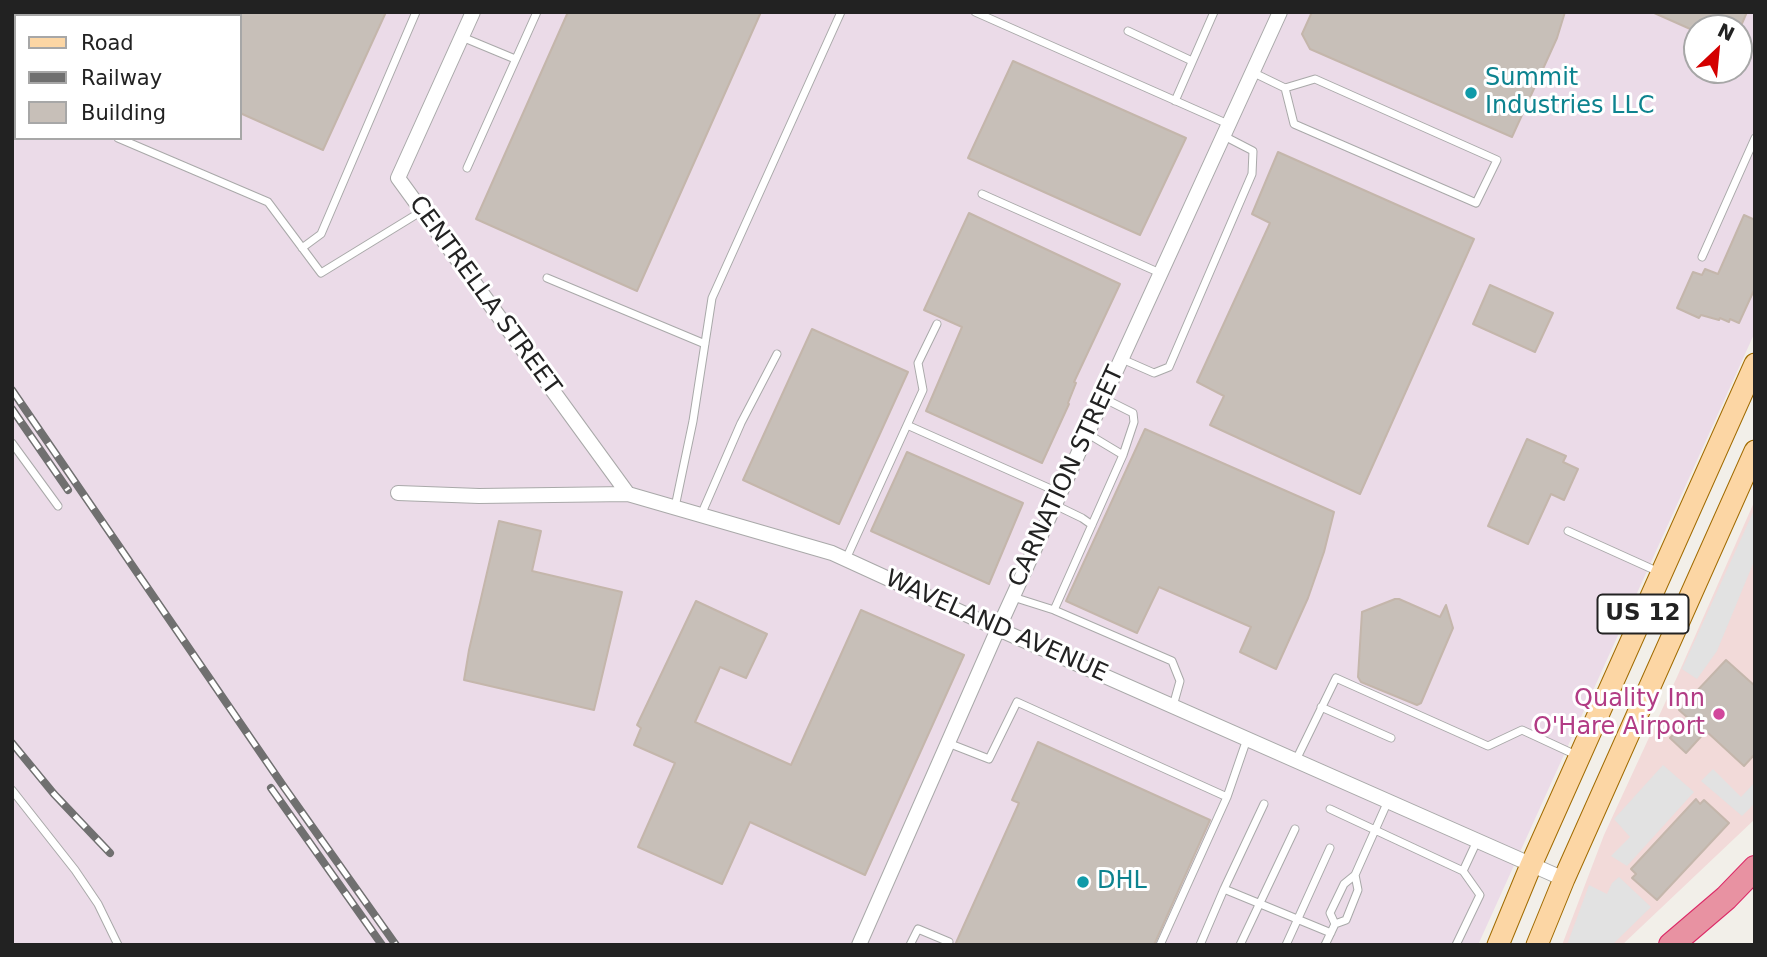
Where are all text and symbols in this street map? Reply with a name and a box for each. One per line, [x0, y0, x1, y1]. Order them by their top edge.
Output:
legend [14, 14, 242, 140]
north arrow [1683, 14, 1753, 84]
text: N [1714, 19, 1738, 45]
text: Road [81, 31, 134, 55]
place label: Summit Industries LLC [1485, 65, 1655, 121]
text: Railway [81, 66, 162, 90]
marker: Summit Industries LLC [1463, 85, 1479, 101]
text: Building [81, 101, 166, 125]
street label: CENTRELLA STREET [402, 191, 566, 401]
street label: CARNATION STREET [1003, 362, 1131, 592]
street label: WAVELAND AVENUE [880, 565, 1112, 689]
road number: US 12 [1598, 594, 1688, 634]
place label: Quality Inn O'Hare Airport [1533, 686, 1705, 742]
marker: Quality Inn O'Hare Airport [1711, 706, 1727, 722]
place label: DHL [1097, 868, 1147, 896]
marker: DHL [1075, 874, 1091, 890]

